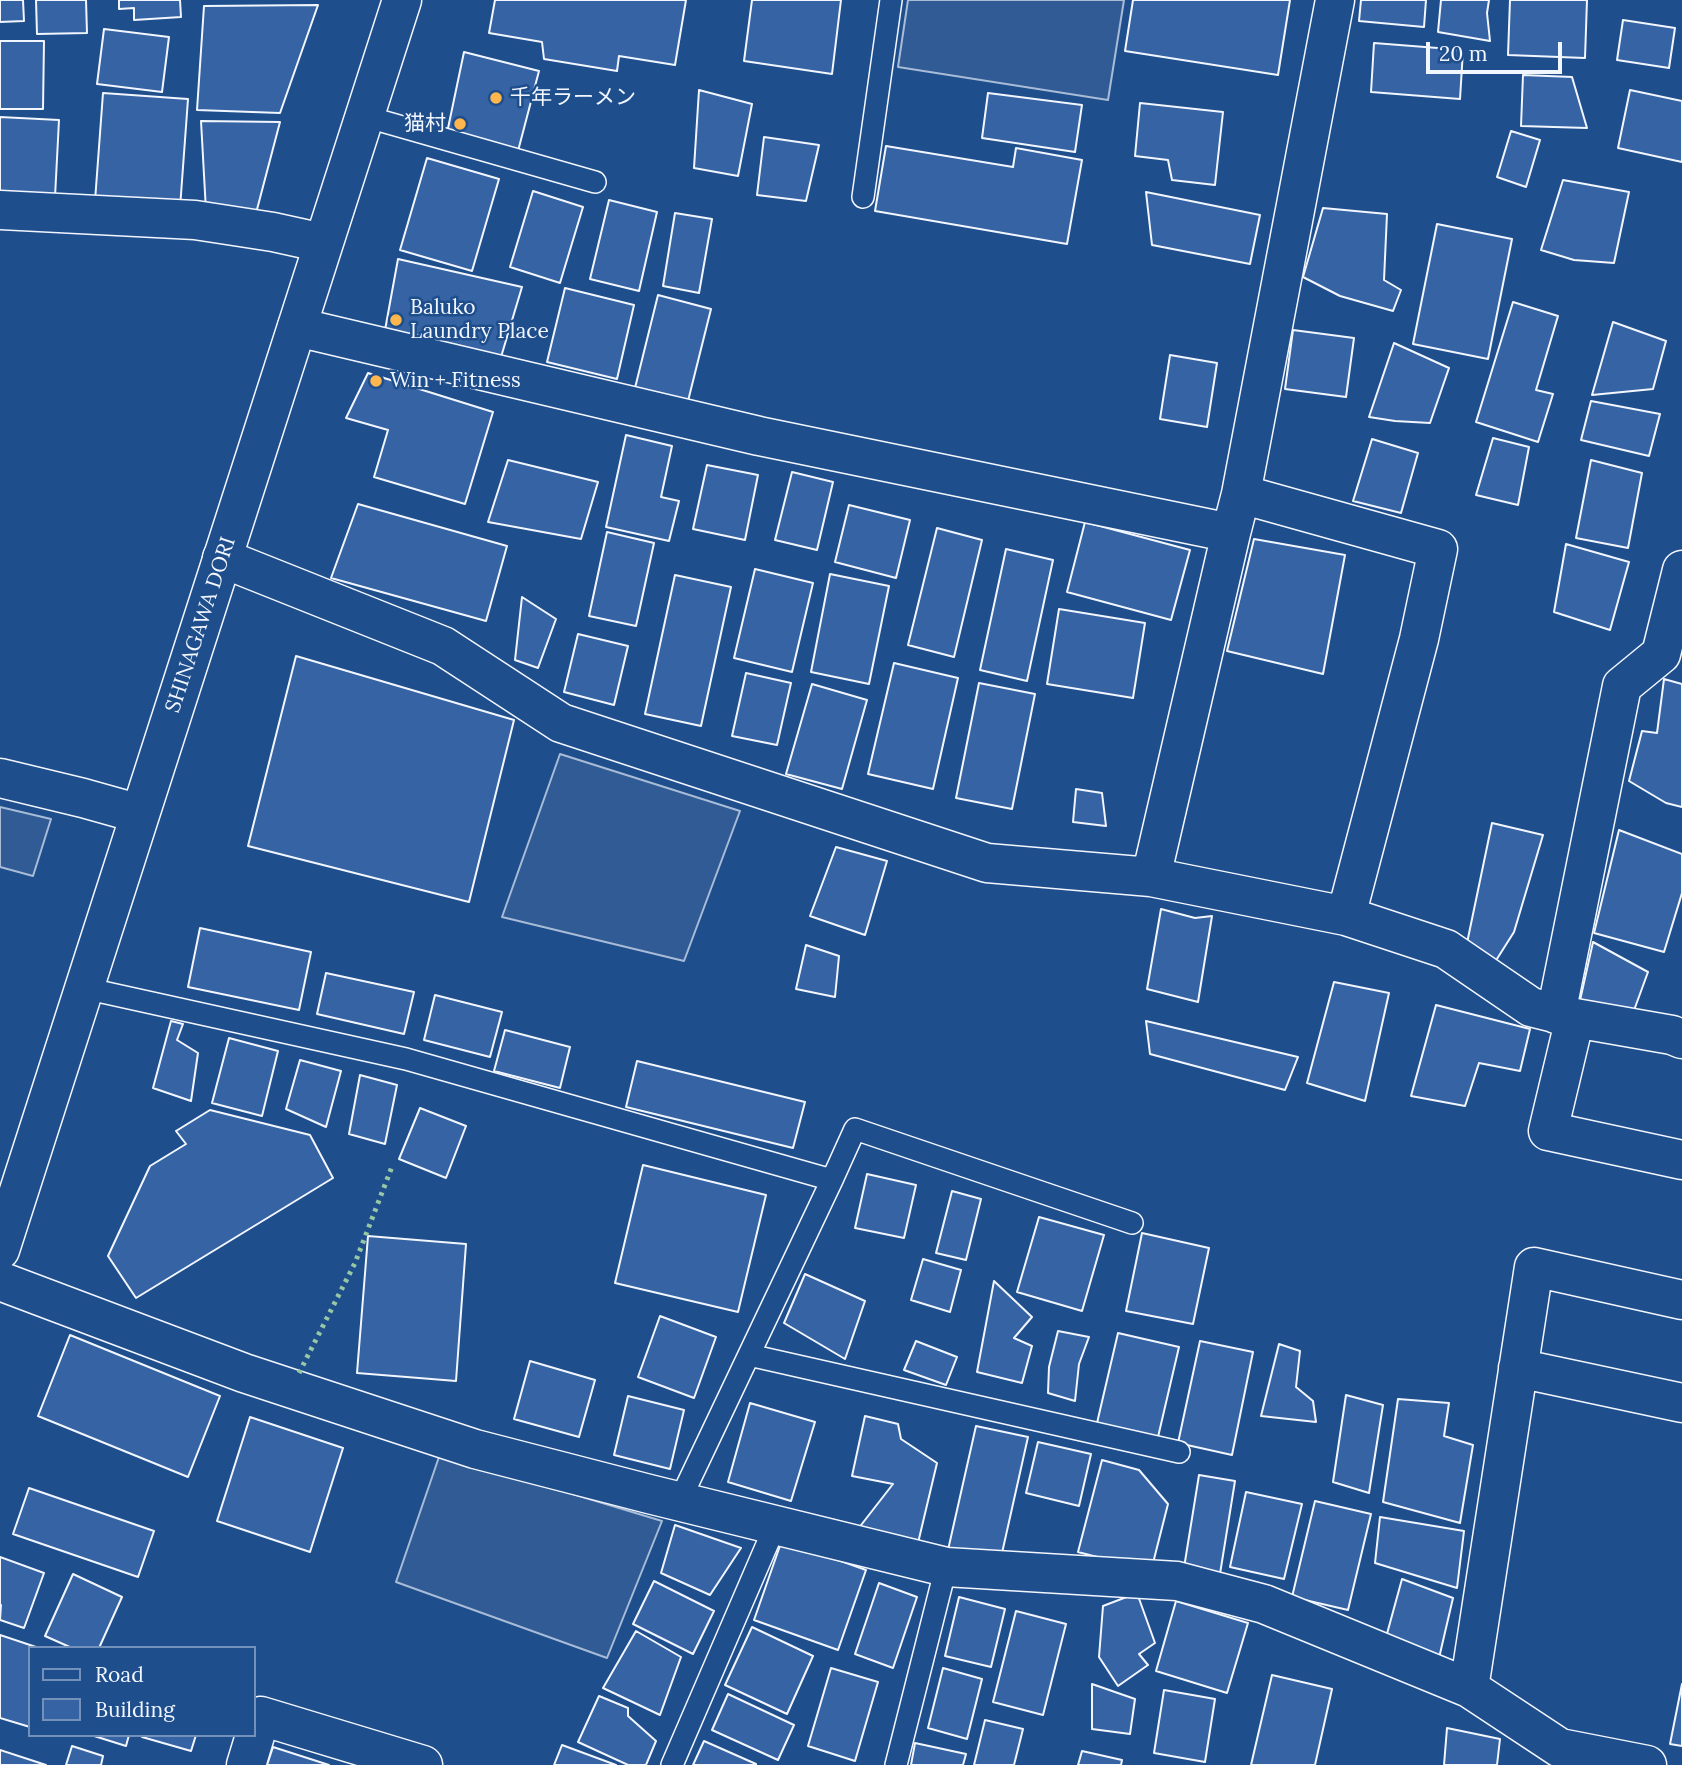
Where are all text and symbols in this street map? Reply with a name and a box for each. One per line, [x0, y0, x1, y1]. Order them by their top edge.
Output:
scale bar [1430, 28, 1566, 72]
text: 20 m [1439, 40, 1488, 67]
place label: 千年ラーメン [510, 85, 636, 111]
marker: 千年ラーメン [488, 90, 504, 106]
place label: 猫村 [404, 111, 446, 137]
marker: 猫村 [452, 116, 468, 132]
place label: Baluko Laundry Place [410, 295, 549, 345]
marker: Baluko Laundry Place [388, 312, 404, 328]
place label: Win + Fitness [390, 368, 521, 394]
marker: Win + Fitness [368, 373, 384, 389]
street label: SHINAGAWA DORI [161, 534, 241, 716]
legend [28, 1646, 256, 1737]
text: Road [95, 1661, 144, 1688]
text: Building [95, 1696, 175, 1723]

